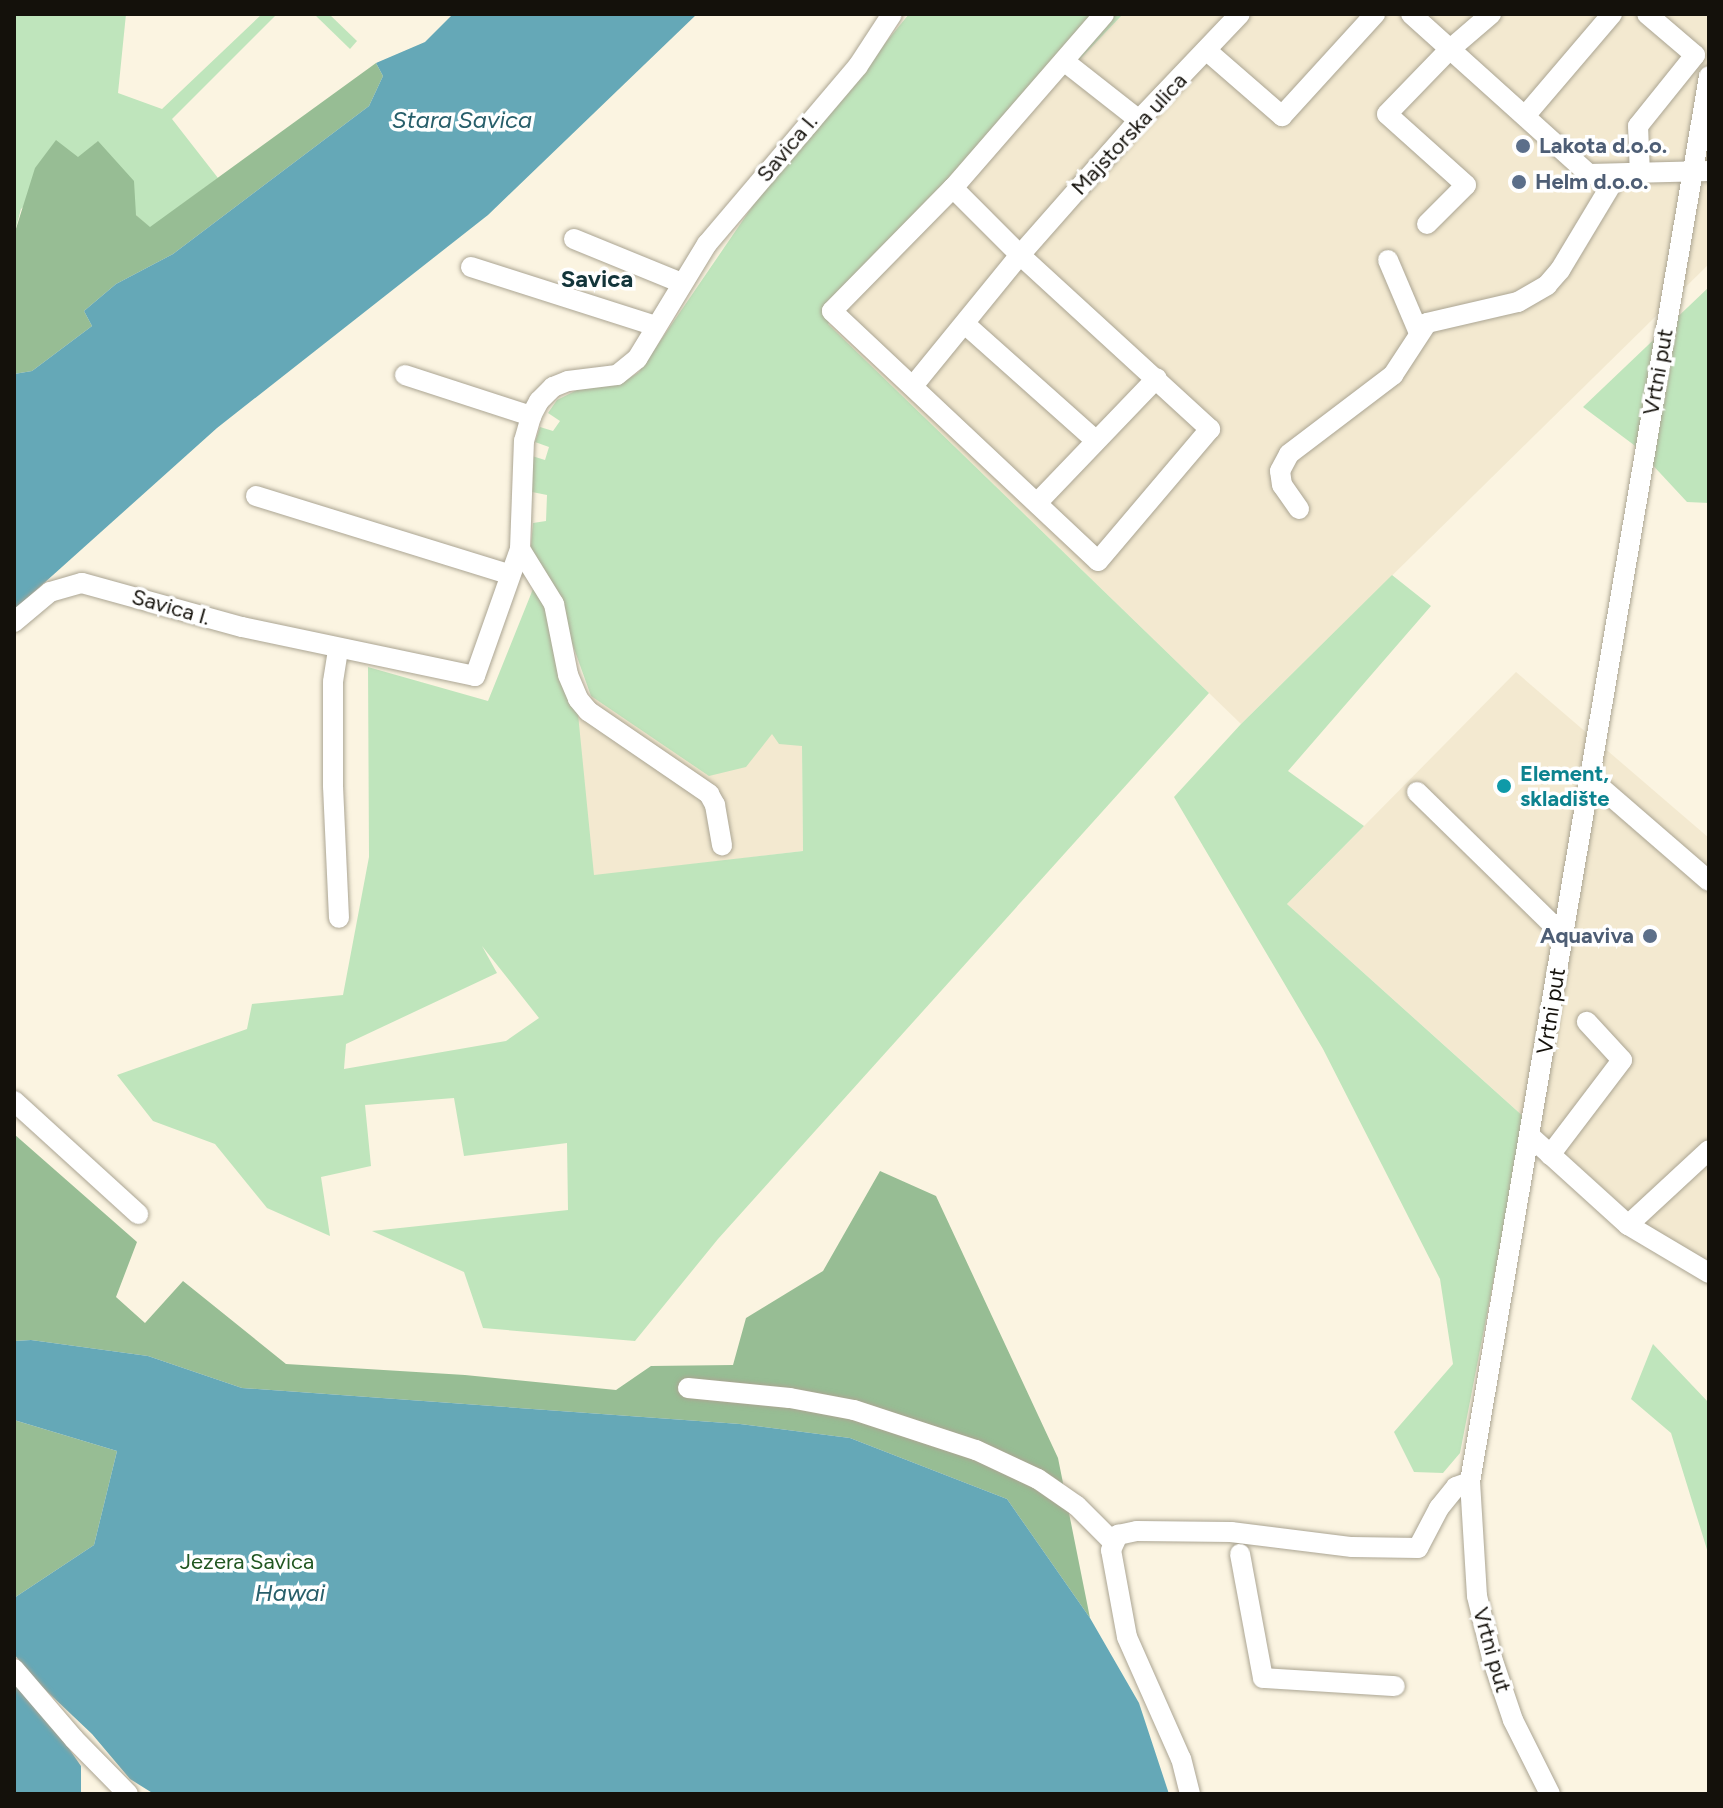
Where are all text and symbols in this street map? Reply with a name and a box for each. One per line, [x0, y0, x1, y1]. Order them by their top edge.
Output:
street label: Majstorska ulica [1066, 68, 1192, 200]
water label: Stara Savica [392, 106, 532, 134]
street label: Savica I. [751, 109, 823, 187]
place label: Lakota d.o.o. [1539, 133, 1667, 159]
marker: Lakota d.o.o. [1514, 137, 1532, 155]
place label: Helm d.o.o. [1535, 169, 1649, 195]
marker: Helm d.o.o. [1510, 173, 1528, 191]
district label: Savica [561, 265, 633, 293]
street label: Vrtni put [1637, 327, 1679, 417]
street label: Savica I. [129, 583, 213, 631]
place label: Element, skladište [1520, 760, 1609, 812]
marker: Element, skladište [1495, 777, 1513, 795]
place label: Aquaviva [1540, 923, 1634, 949]
marker: Aquaviva [1641, 927, 1659, 945]
street label: Vrtni put [1531, 966, 1571, 1056]
park label: Jezera Savica [180, 1549, 314, 1575]
water label: Hawai [255, 1579, 325, 1607]
street label: Vrtni put [1467, 1604, 1517, 1696]

